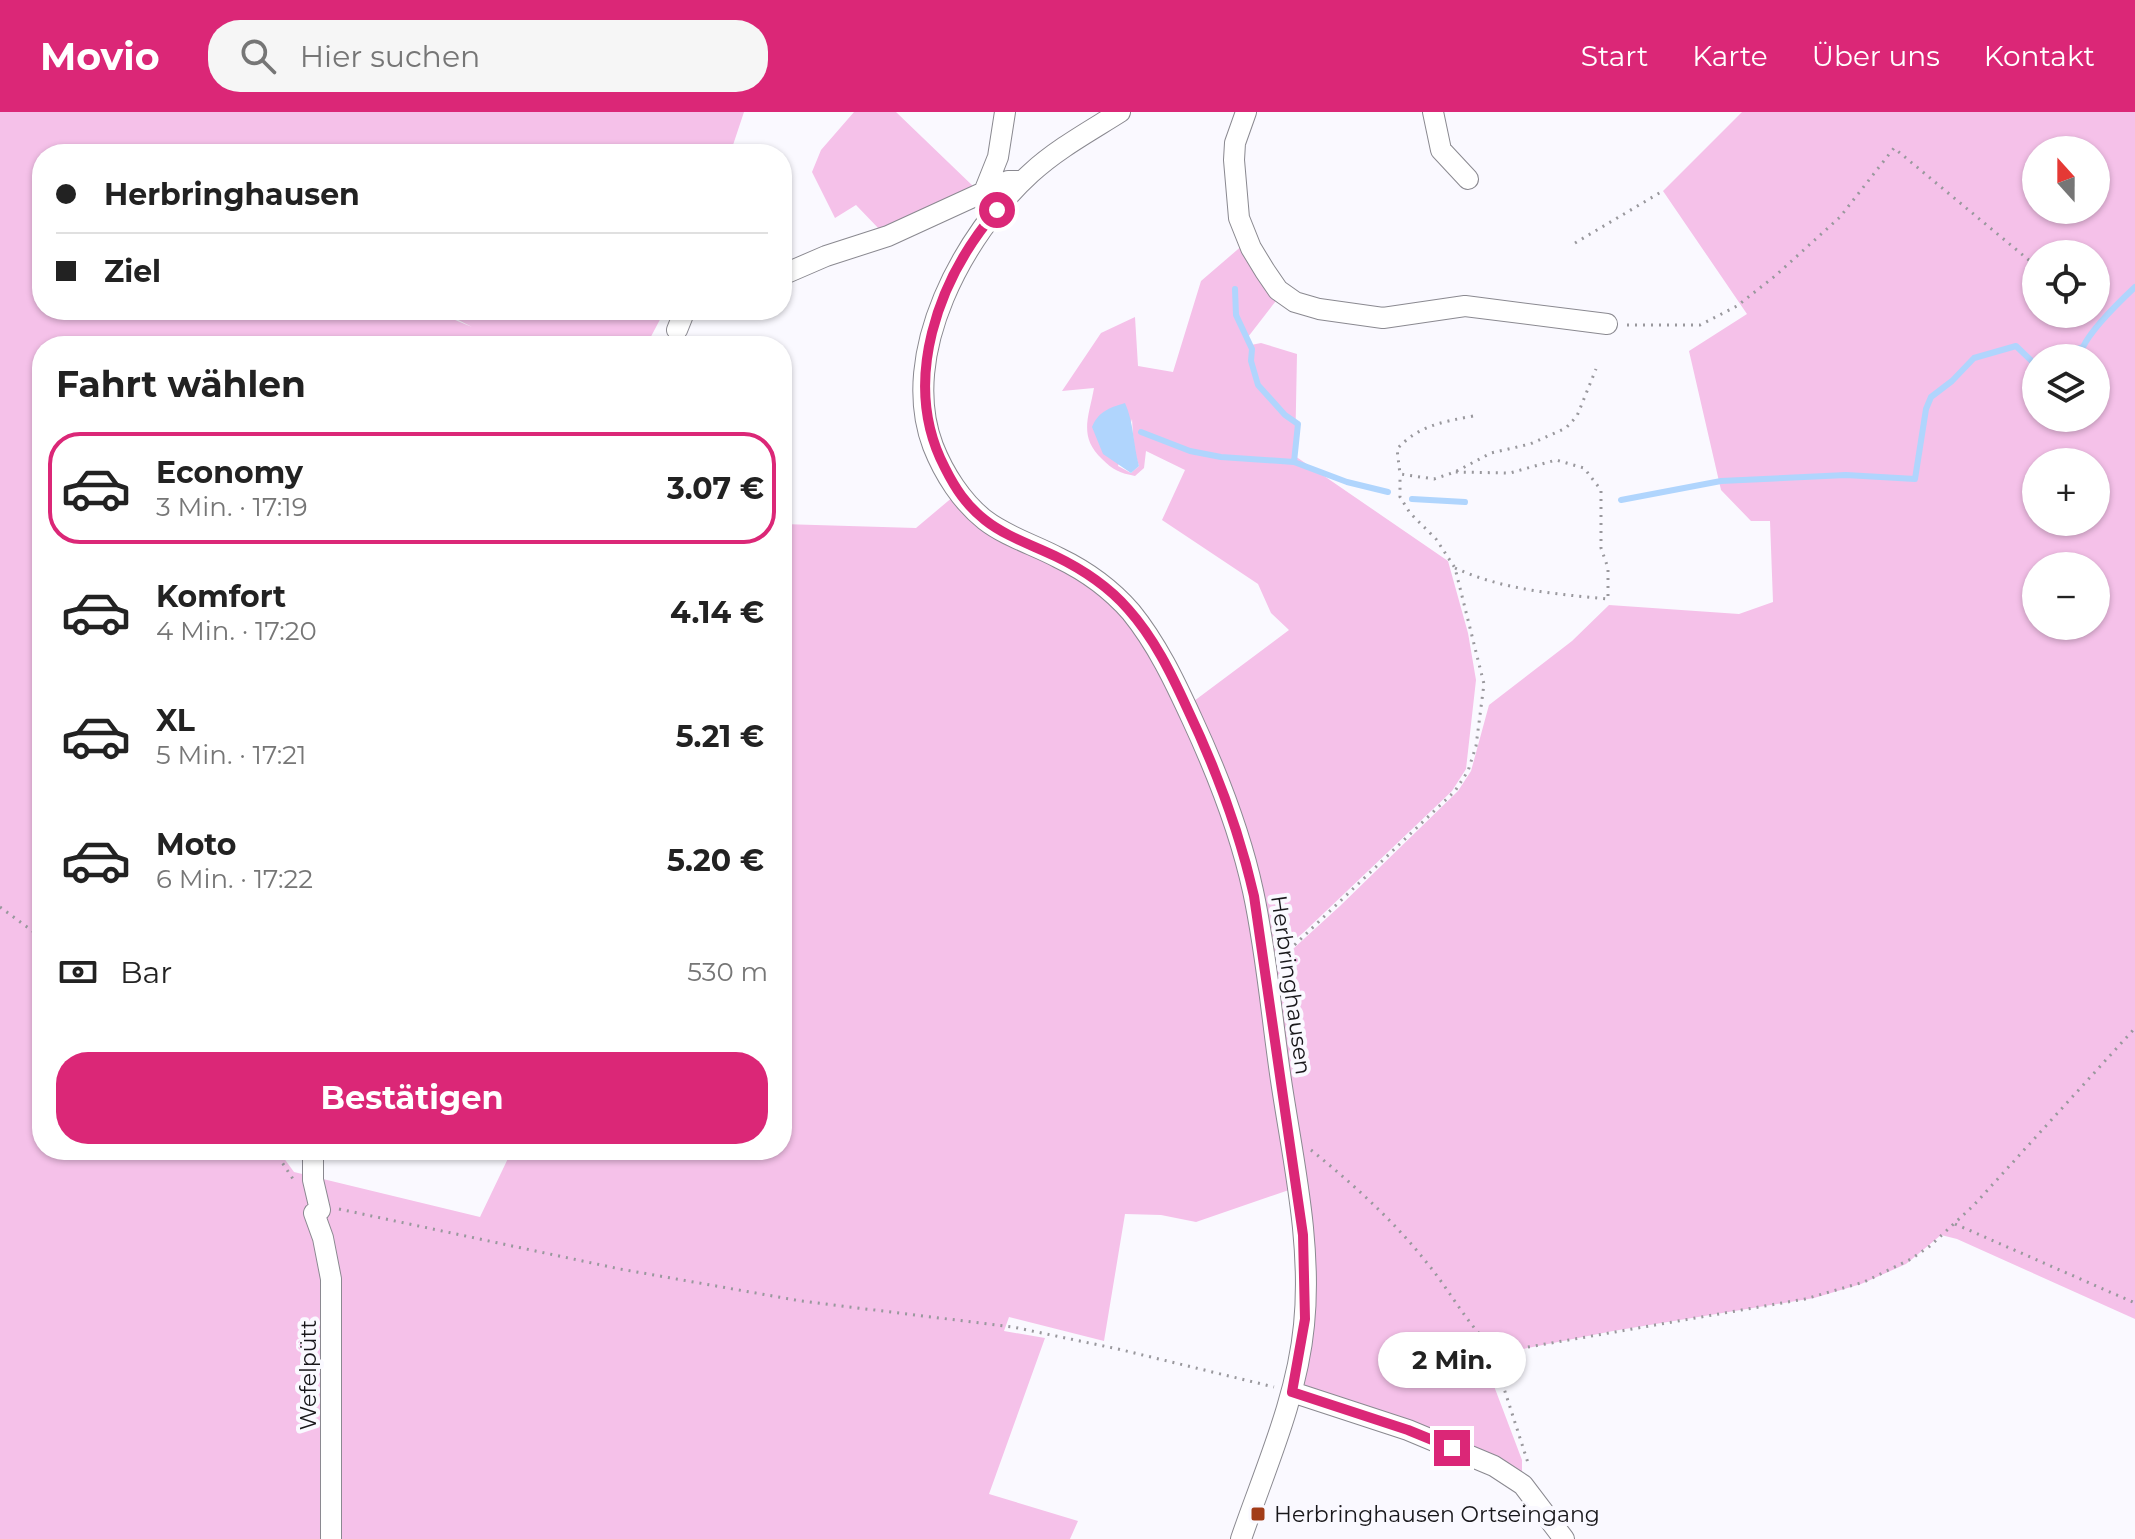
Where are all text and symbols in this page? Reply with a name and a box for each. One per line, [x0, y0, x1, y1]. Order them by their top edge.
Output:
search box [208, 20, 768, 92]
text: Movio [40, 33, 160, 80]
icon: search [236, 34, 280, 78]
text: Hier suchen [300, 38, 480, 75]
text: Start [1581, 39, 1648, 73]
text: Karte [1692, 39, 1768, 73]
text: Über uns [1812, 39, 1940, 73]
text: Kontakt [1984, 39, 2095, 73]
north arrow [2022, 136, 2110, 224]
map controls [2022, 136, 2110, 640]
text: Herbringhausen [104, 176, 360, 213]
route start [979, 192, 1015, 228]
button: locate [2022, 240, 2110, 328]
text: Ziel [104, 253, 161, 290]
button: layers [2022, 344, 2110, 432]
text: Fahrt wählen [56, 362, 306, 406]
button: + [2022, 448, 2110, 536]
icon: car [60, 452, 132, 524]
text: Economy [156, 454, 303, 491]
text: 3.07 € [667, 470, 764, 507]
text: 3 Min. · 17:19 [156, 491, 307, 523]
button: − [2022, 552, 2110, 640]
icon: car [60, 576, 132, 648]
text: Komfort [156, 578, 286, 615]
text: 4.14 € [670, 594, 764, 631]
text: 4 Min. · 17:20 [156, 615, 317, 647]
icon: car [60, 700, 132, 772]
text: XL [156, 702, 195, 739]
text: 5.21 € [676, 718, 764, 755]
text: 5 Min. · 17:21 [156, 739, 306, 771]
icon: car [60, 824, 132, 896]
text: Moto [156, 826, 237, 863]
text: 5.20 € [667, 842, 764, 879]
text: 6 Min. · 17:22 [156, 863, 313, 895]
street label: Herbringhausen [1265, 894, 1317, 1076]
icon: cash [56, 950, 100, 994]
text: Bar [120, 954, 172, 991]
text: 530 m [687, 956, 768, 988]
button: Bestätigen [56, 1052, 768, 1144]
street label: Wefelpütt [295, 1320, 322, 1430]
callout: 2 Min. [1378, 1332, 1526, 1388]
text: 2 Min. [1412, 1344, 1492, 1376]
route end [1434, 1430, 1470, 1466]
place label: Herbringhausen Ortseingang [1274, 1501, 1600, 1528]
marker: Herbringhausen Ortseingang [1249, 1505, 1267, 1523]

